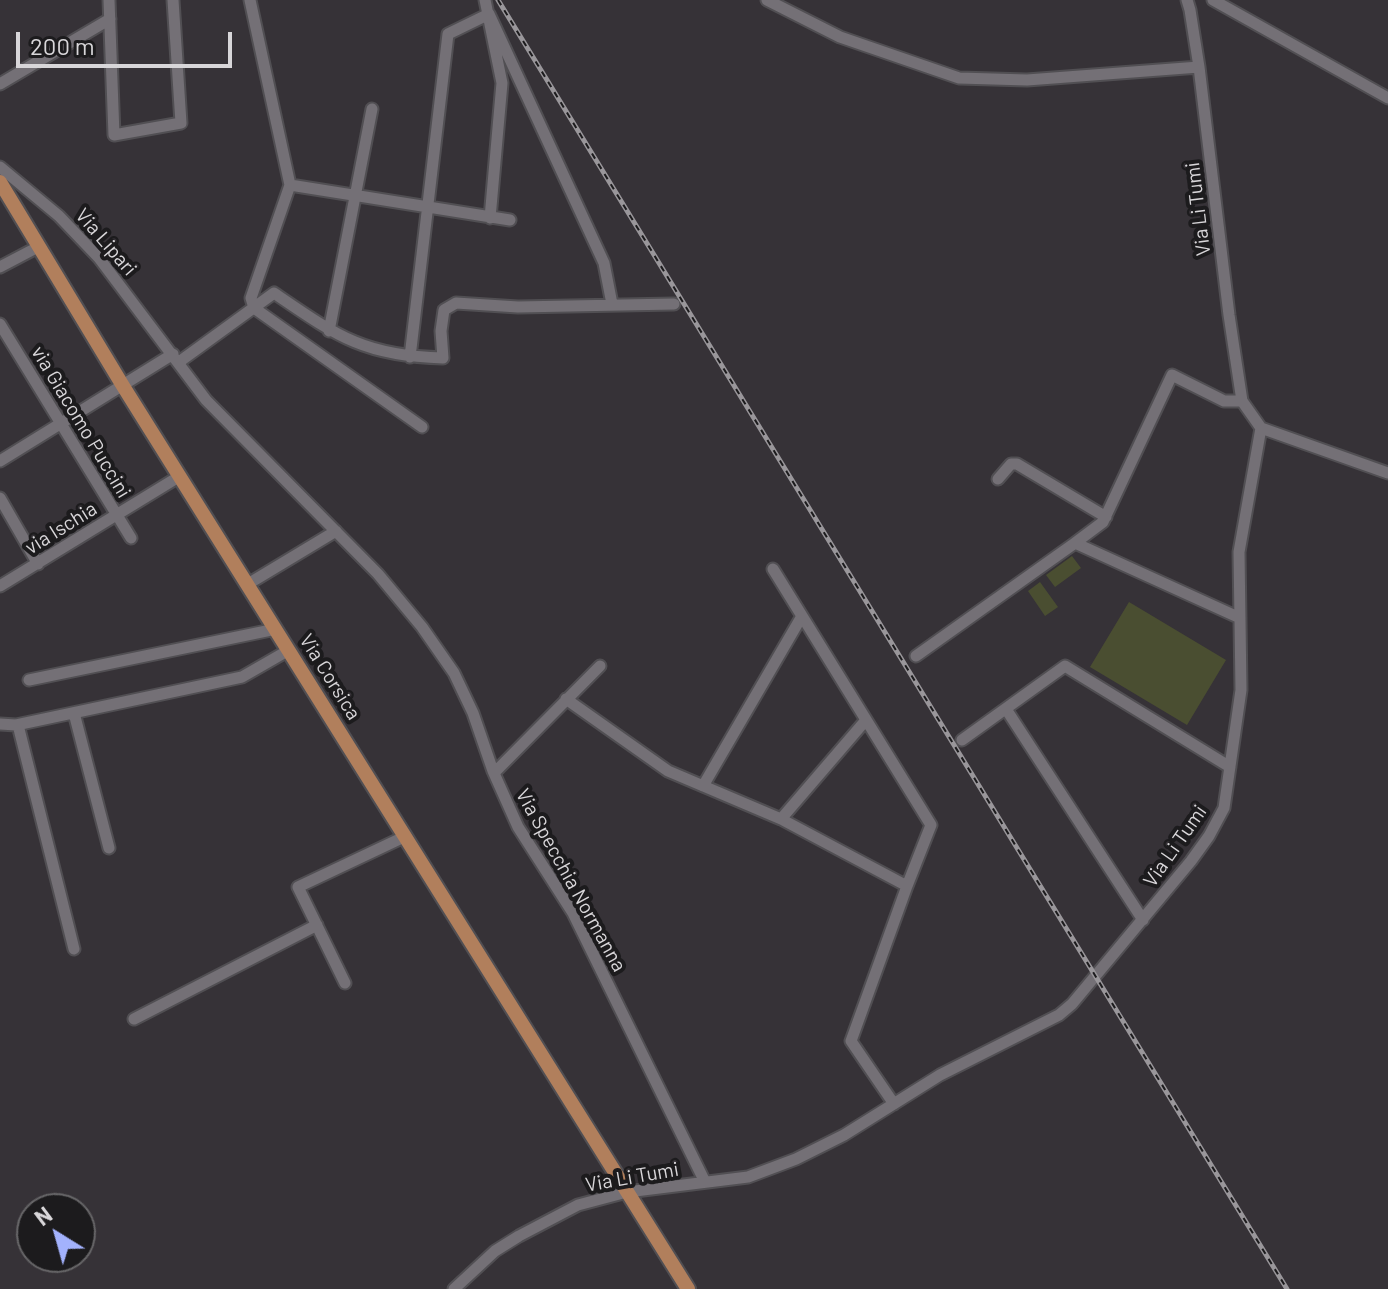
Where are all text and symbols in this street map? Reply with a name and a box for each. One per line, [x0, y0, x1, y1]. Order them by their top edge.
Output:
scale bar [20, 16, 236, 66]
text: 200 m [30, 31, 95, 60]
street label: Via Li Tumi [1180, 161, 1216, 257]
street label: Via Lipari [70, 203, 142, 281]
street label: via Giacomo Puccini [26, 342, 136, 502]
street label: via Ischia [21, 497, 101, 559]
street label: Via Corsica [294, 630, 366, 724]
street label: Via Specchia Normanna [511, 784, 631, 976]
street label: Via Li Tumi [1138, 800, 1212, 892]
street label: Via Li Tumi [583, 1157, 681, 1197]
north arrow [16, 1193, 96, 1273]
text: N [29, 1201, 56, 1230]

